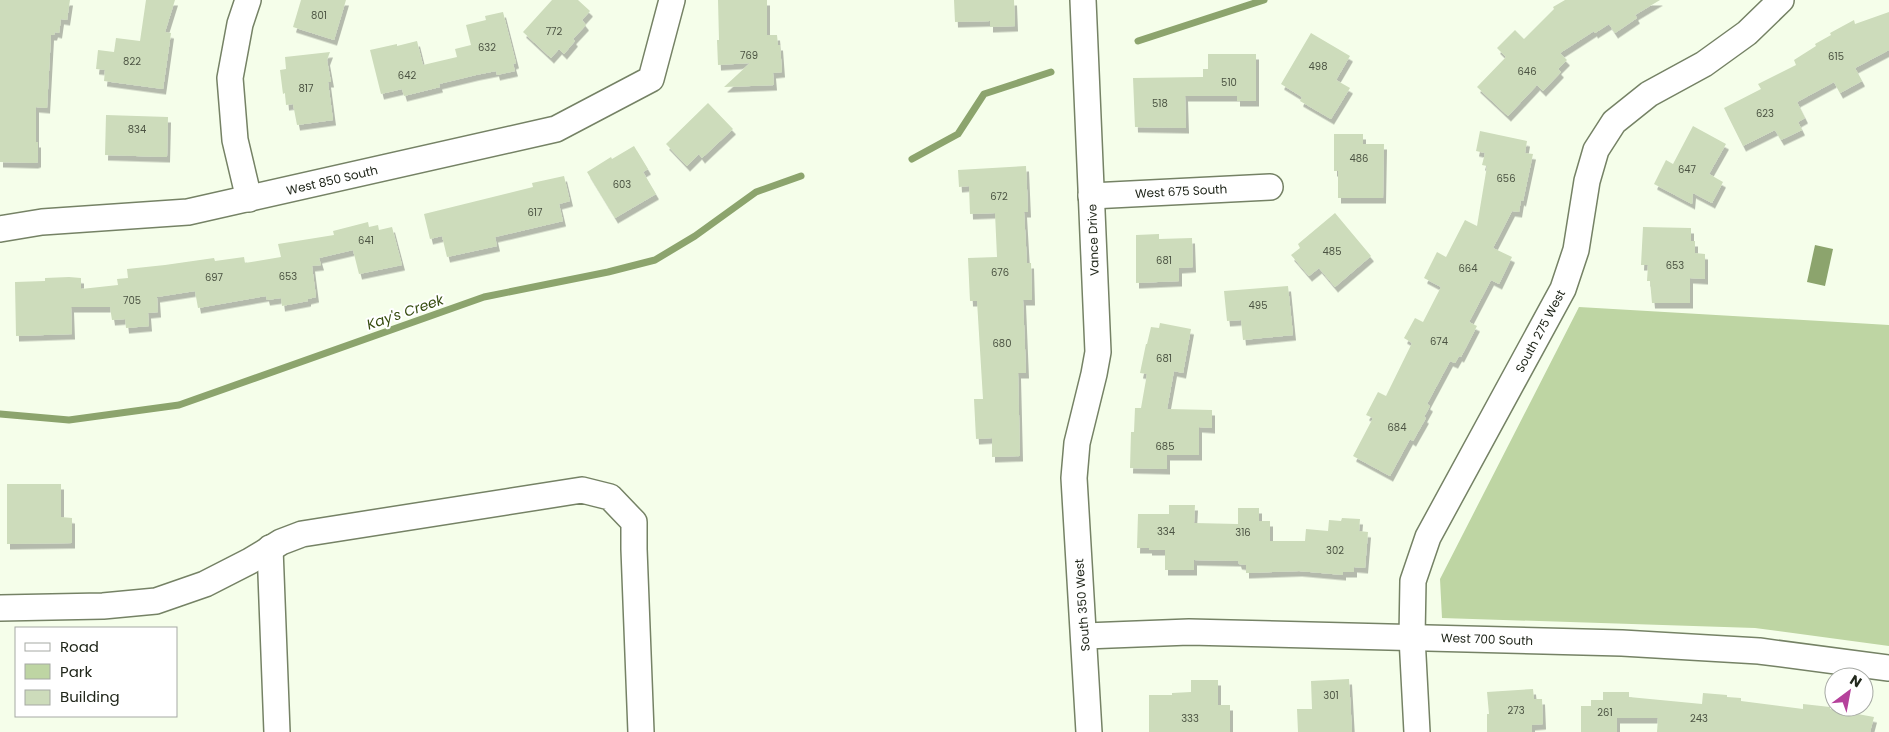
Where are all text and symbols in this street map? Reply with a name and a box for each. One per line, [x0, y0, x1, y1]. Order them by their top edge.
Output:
house number: 801 [311, 8, 327, 23]
house number: 772 [546, 24, 563, 39]
house number: 632 [478, 40, 496, 55]
house number: 769 [740, 48, 758, 63]
house number: 615 [1828, 49, 1844, 64]
house number: 822 [123, 54, 141, 69]
house number: 498 [1309, 59, 1327, 74]
house number: 646 [1518, 64, 1537, 79]
house number: 642 [398, 68, 416, 83]
house number: 510 [1221, 75, 1237, 90]
house number: 817 [299, 81, 314, 96]
house number: 518 [1152, 96, 1168, 111]
house number: 623 [1756, 106, 1774, 121]
house number: 834 [128, 122, 146, 137]
house number: 486 [1350, 151, 1368, 166]
street label: West 850 South [285, 161, 379, 199]
house number: 647 [1678, 162, 1697, 177]
house number: 656 [1497, 171, 1515, 186]
house number: 603 [613, 177, 631, 192]
street label: West 675 South [1134, 180, 1228, 202]
house number: 672 [990, 189, 1008, 204]
street label: Vance Drive [1083, 204, 1103, 276]
house number: 617 [527, 205, 543, 220]
house number: 641 [358, 233, 374, 248]
house number: 485 [1323, 244, 1341, 259]
house number: 681 [1156, 253, 1172, 268]
house number: 653 [1666, 258, 1684, 273]
house number: 664 [1459, 261, 1478, 276]
house number: 676 [991, 265, 1009, 280]
house number: 653 [279, 269, 297, 284]
house number: 697 [205, 270, 224, 285]
street label: South 275 West [1511, 287, 1569, 375]
water label: Kay's Creek [364, 289, 447, 334]
house number: 705 [123, 293, 141, 308]
house number: 495 [1249, 298, 1267, 313]
house number: 674 [1430, 334, 1448, 349]
house number: 680 [993, 336, 1011, 351]
house number: 681 [1156, 351, 1172, 366]
house number: 684 [1388, 420, 1406, 435]
house number: 685 [1156, 439, 1174, 454]
house number: 334 [1157, 524, 1175, 539]
house number: 316 [1235, 525, 1251, 540]
house number: 302 [1326, 543, 1344, 558]
street label: South 350 West [1070, 558, 1094, 652]
legend [15, 627, 178, 717]
street label: West 700 South [1441, 629, 1533, 649]
text: Road [60, 636, 99, 657]
text: Park [60, 661, 92, 682]
north arrow [1824, 667, 1874, 717]
text: N [1846, 670, 1866, 692]
text: Building [60, 686, 120, 707]
house number: 301 [1323, 688, 1339, 703]
house number: 273 [1507, 703, 1525, 718]
house number: 261 [1597, 705, 1613, 720]
house number: 333 [1181, 711, 1199, 726]
house number: 243 [1690, 711, 1708, 726]

